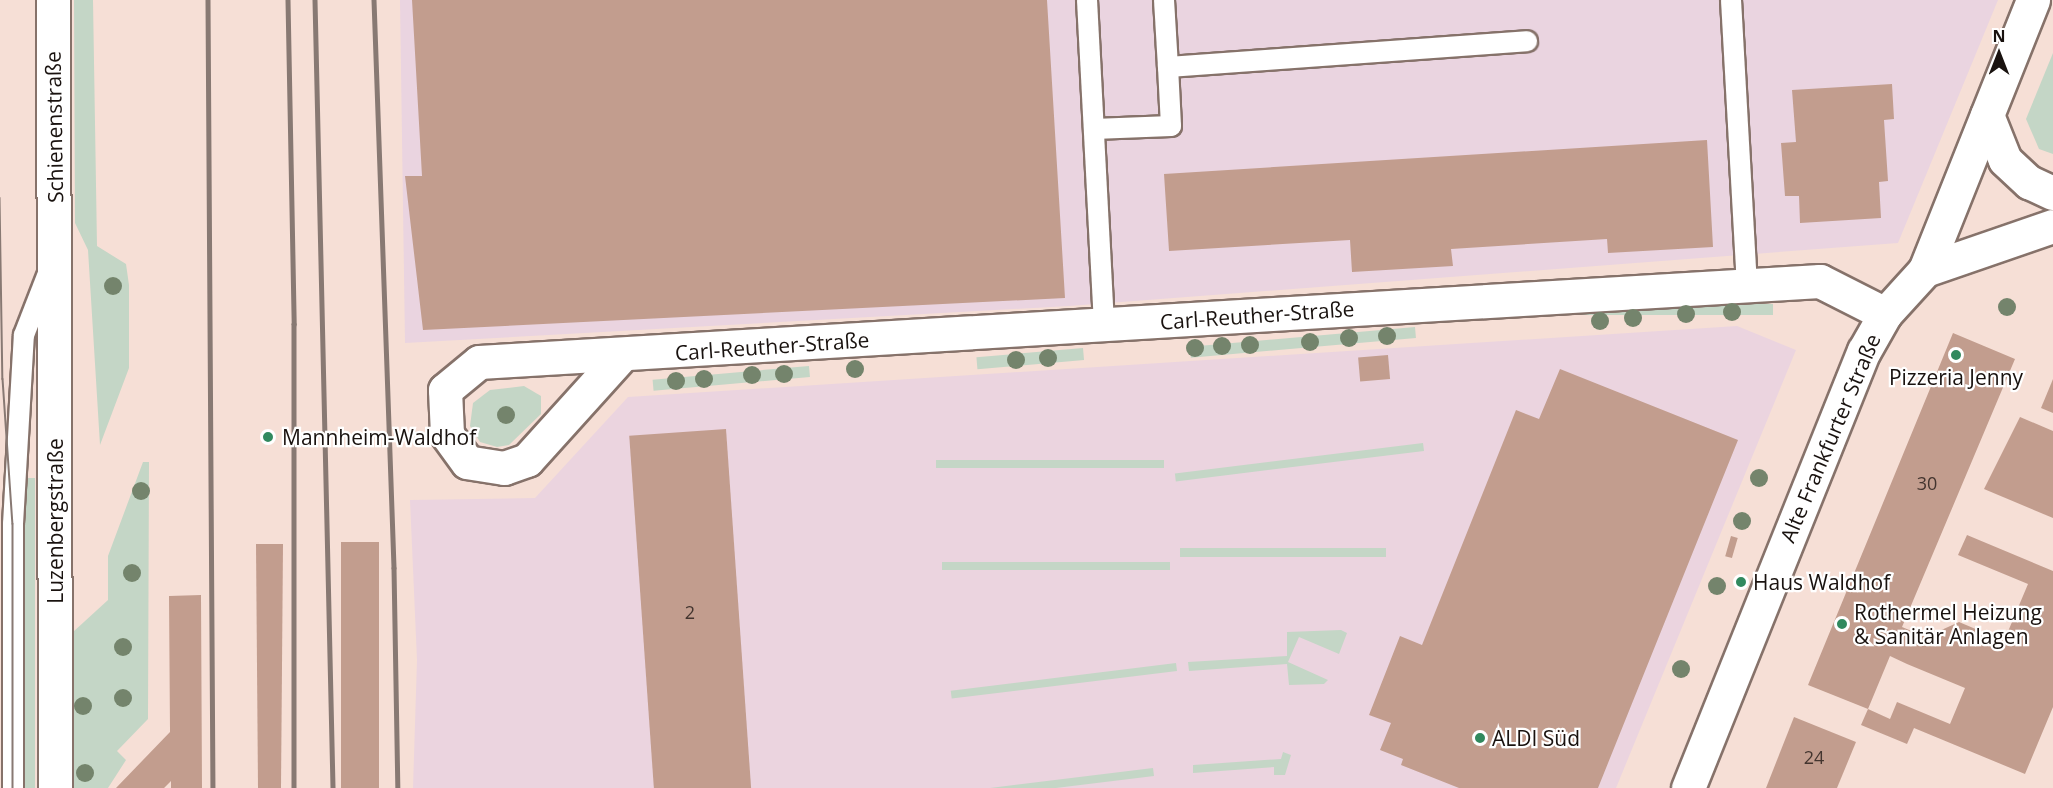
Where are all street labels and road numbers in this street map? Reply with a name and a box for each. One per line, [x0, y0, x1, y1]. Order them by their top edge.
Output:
street label: Schienenstraße [40, 51, 68, 203]
street label: Carl-Reuther-Straße [1159, 296, 1355, 334]
street label: Carl-Reuther-Straße [674, 327, 870, 365]
street label: Alte Frankfurter Straße [1775, 330, 1885, 546]
street label: Luzenbergstraße [42, 438, 68, 604]

